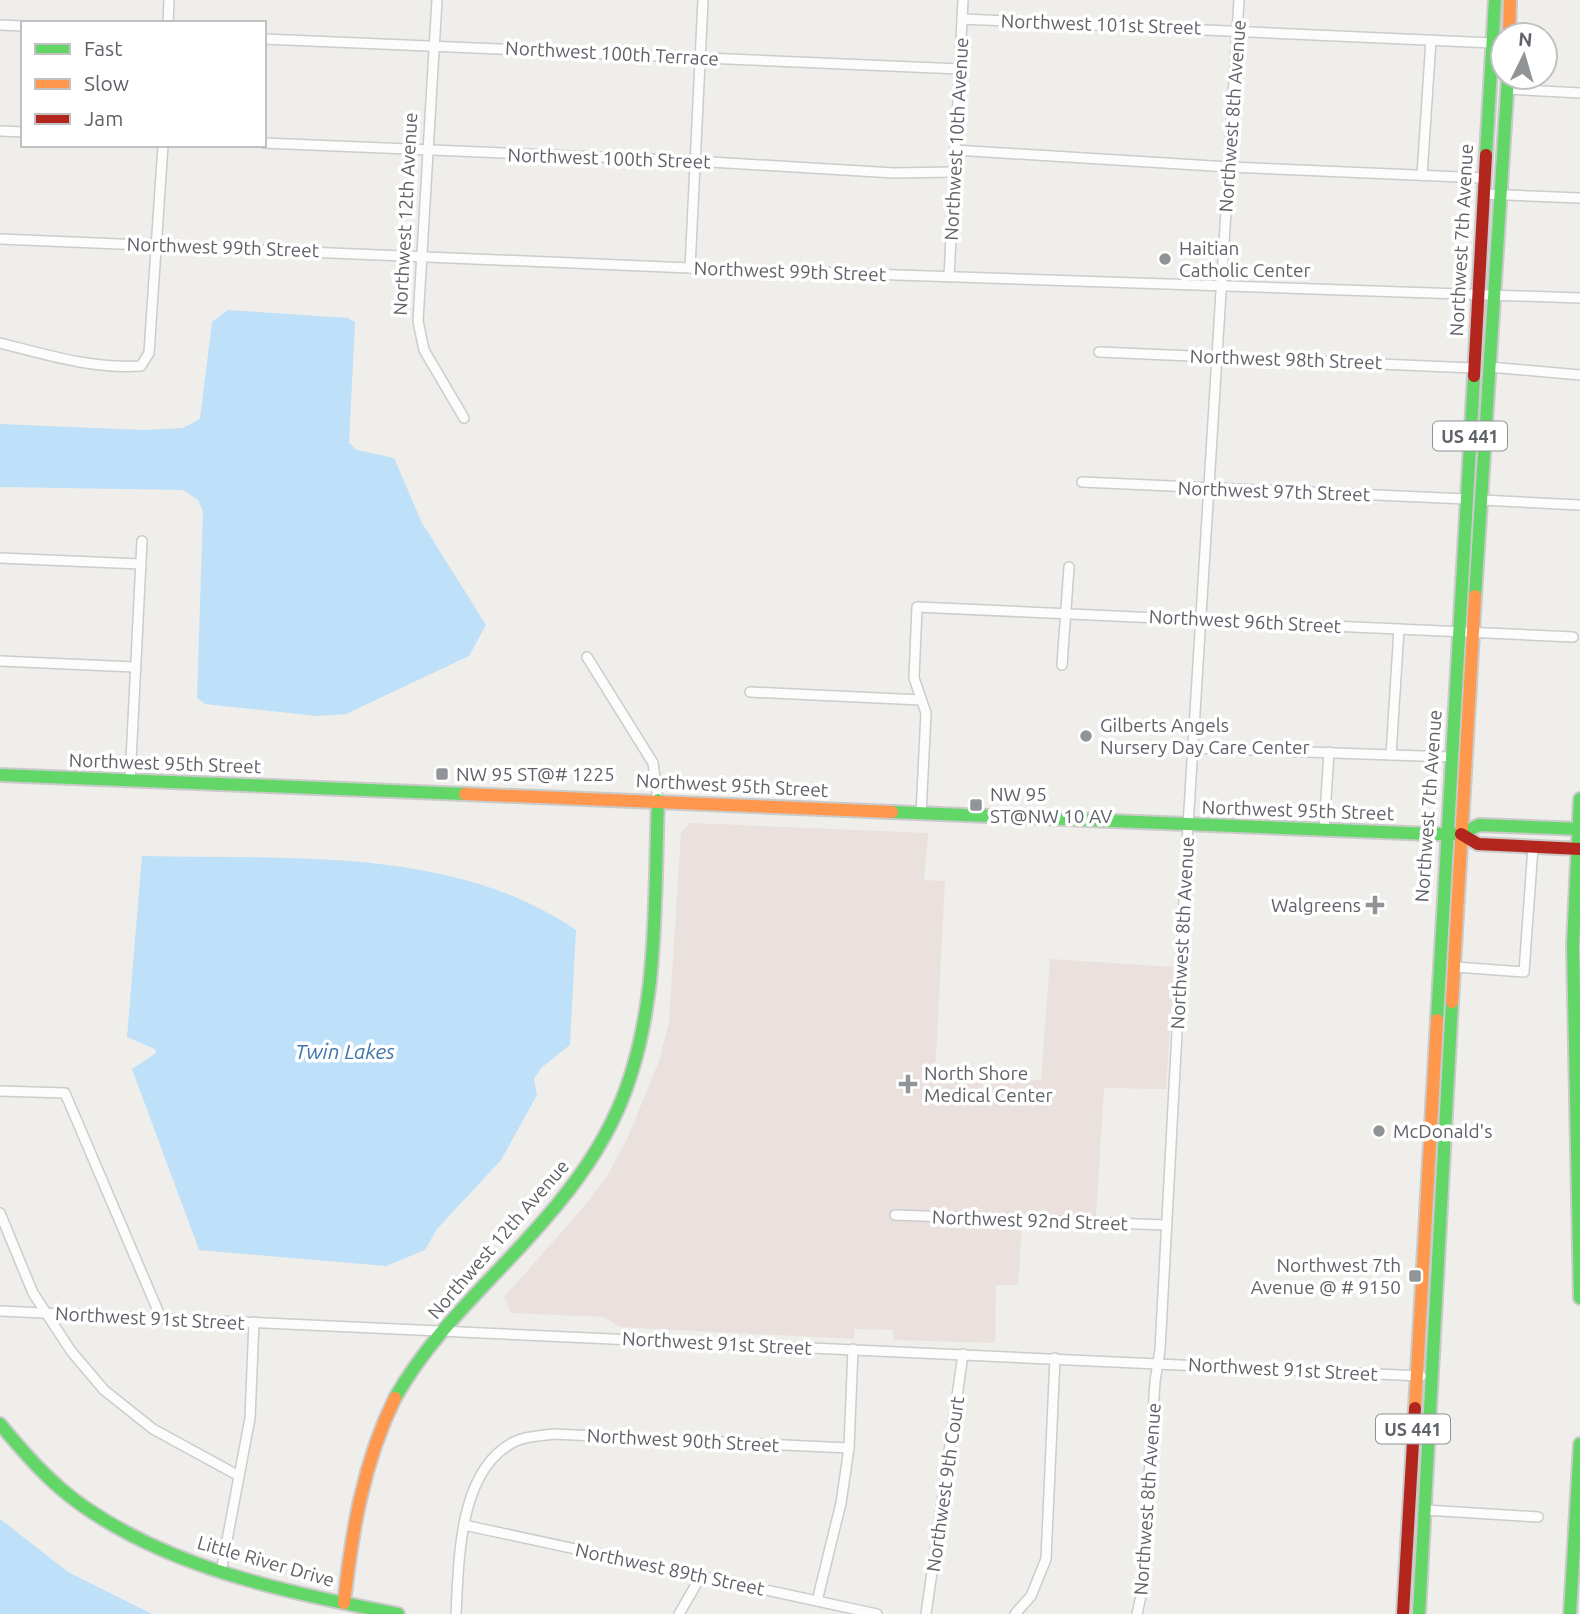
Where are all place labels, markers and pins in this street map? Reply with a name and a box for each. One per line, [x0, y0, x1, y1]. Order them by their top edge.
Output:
place label: Haitian Catholic Center [1179, 237, 1311, 281]
marker: Haitian Catholic Center [1157, 251, 1173, 267]
place label: Gilberts Angels Nursery Day Care Center [1100, 714, 1310, 758]
marker: Gilberts Angels Nursery Day Care Center [1078, 728, 1094, 744]
place label: NW 95 ST@# 1225 [456, 763, 615, 785]
marker: NW 95 ST@# 1225 [434, 766, 450, 782]
place label: NW 95 ST@NW 10 AV [990, 783, 1112, 827]
marker: NW 95 ST@NW 10 AV [968, 797, 984, 813]
place label: Walgreens [1271, 894, 1361, 916]
marker: Walgreens [1367, 897, 1383, 913]
place label: North Shore Medical Center [924, 1062, 1053, 1106]
marker: North Shore Medical Center [898, 1074, 918, 1094]
place label: McDonald's [1393, 1120, 1492, 1142]
marker: McDonald's [1371, 1123, 1387, 1139]
place label: Northwest 7th Avenue @ # 9150 [1251, 1254, 1401, 1298]
marker: Northwest 7th Avenue @ # 9150 [1407, 1268, 1423, 1284]

